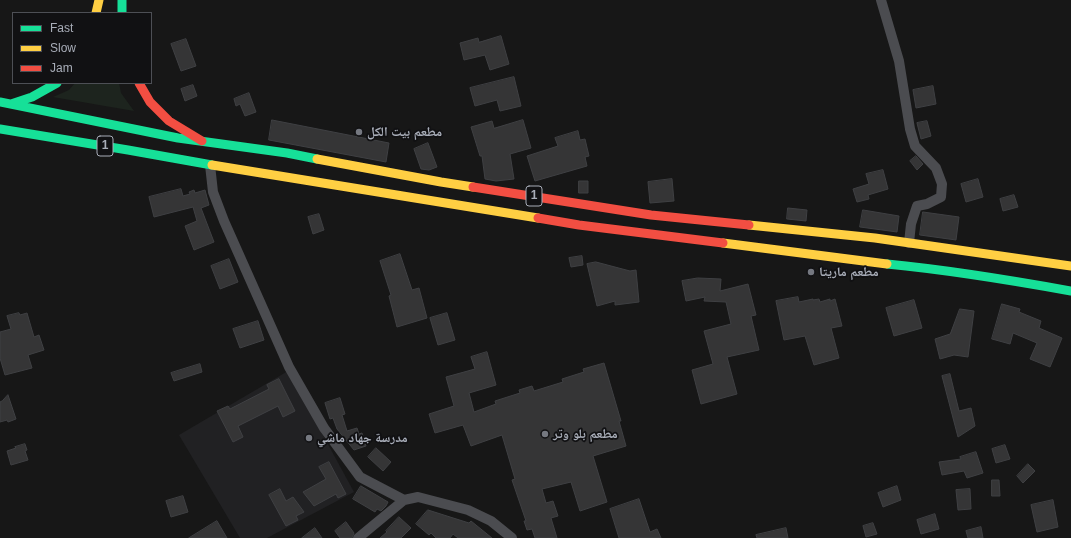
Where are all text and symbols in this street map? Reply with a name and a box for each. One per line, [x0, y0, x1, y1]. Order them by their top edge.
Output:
legend [12, 12, 152, 84]
text: Fast [50, 21, 73, 35]
text: Slow [50, 41, 76, 55]
text: Jam [50, 61, 73, 75]
place label: مطعم بيت الكل [367, 124, 442, 140]
marker: مطعم بيت الكل [354, 127, 364, 137]
road number: 1 [97, 136, 113, 156]
road number: 1 [526, 186, 542, 206]
place label: مطعم ماريتا [819, 264, 879, 280]
marker: مطعم ماريتا [806, 267, 816, 277]
place label: مطعم بلو وتر [553, 426, 618, 442]
marker: مطعم بلو وتر [540, 429, 550, 439]
place label: مدرسة جهاد ماشي [317, 430, 408, 446]
marker: مدرسة جهاد ماشي [304, 433, 314, 443]

